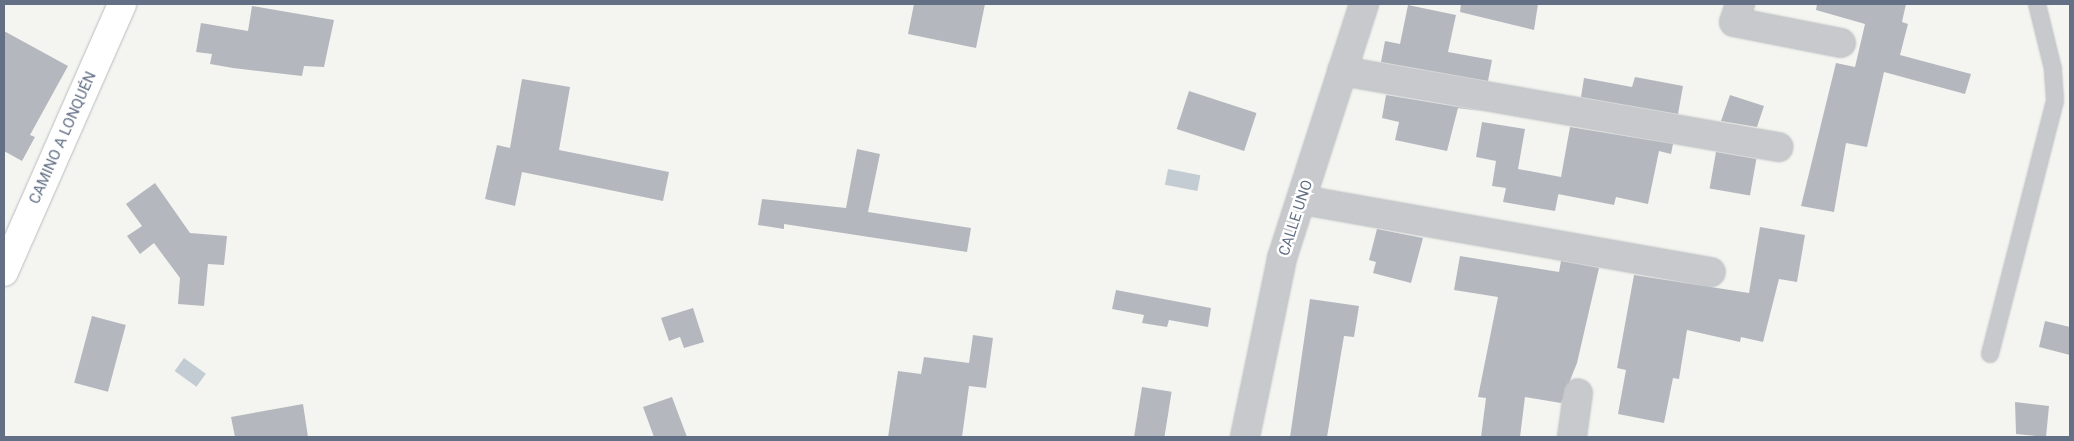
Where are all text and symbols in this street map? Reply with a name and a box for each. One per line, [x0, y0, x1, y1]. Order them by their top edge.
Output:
street label: CAMINO A LONQUÉN [26, 69, 100, 207]
street label: CALLE UNO [1275, 178, 1317, 258]

